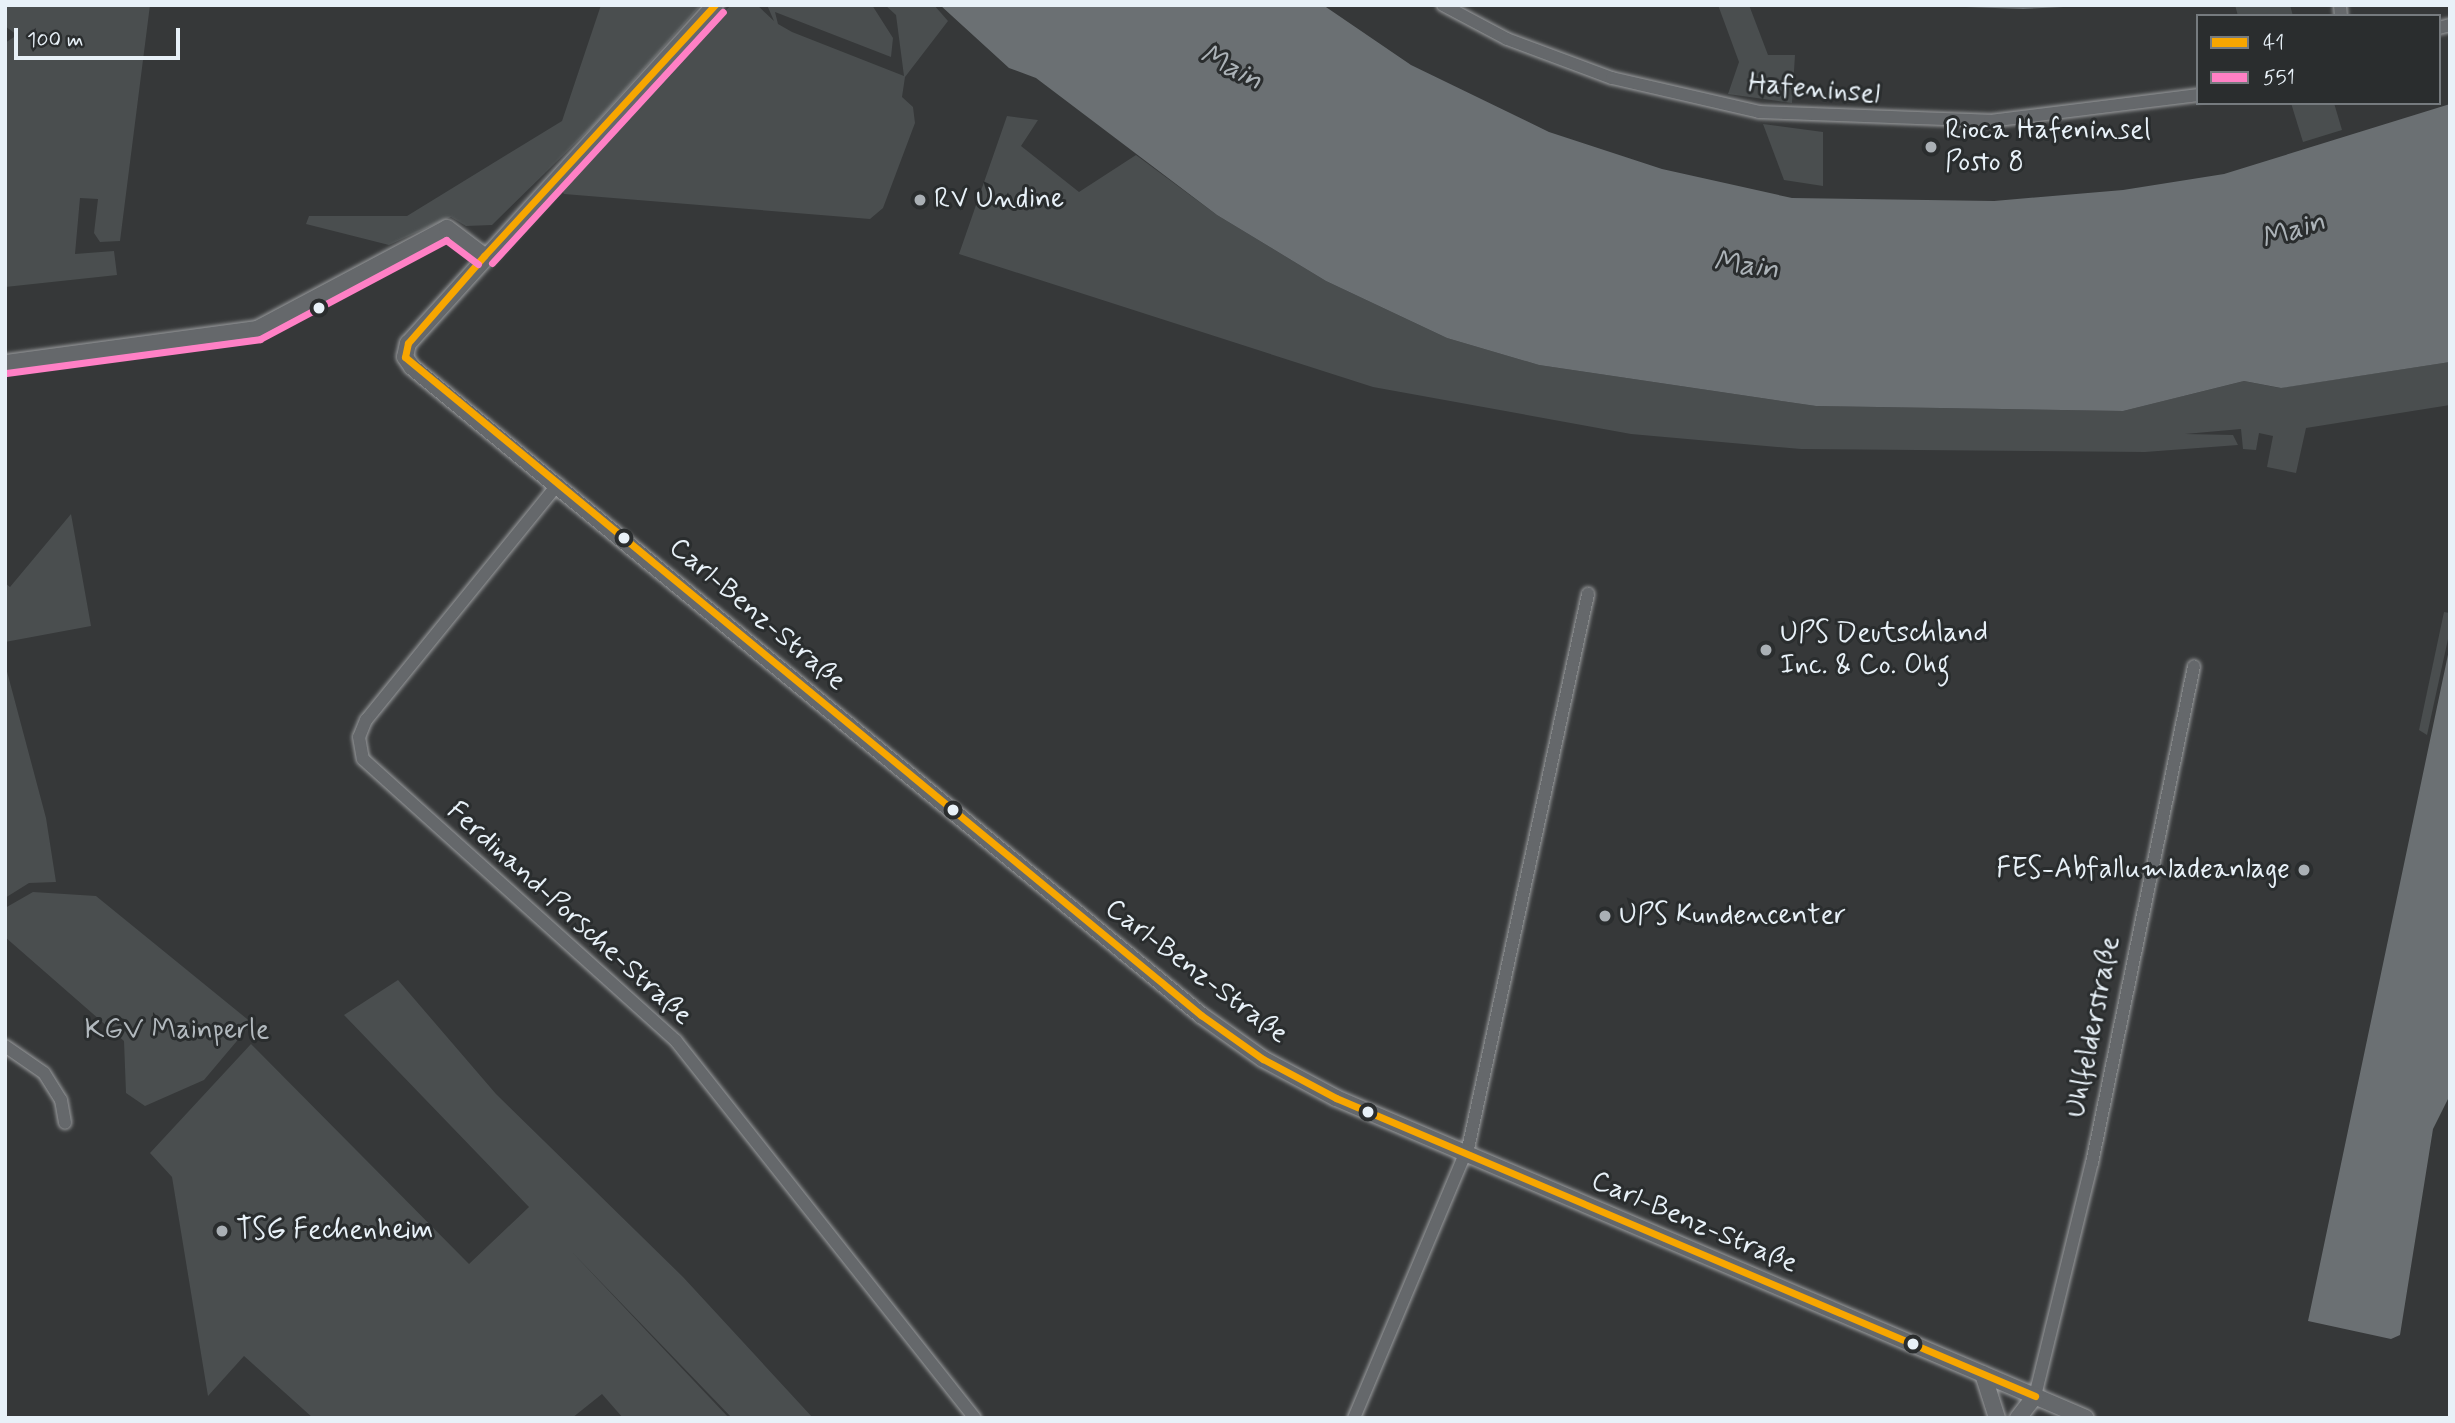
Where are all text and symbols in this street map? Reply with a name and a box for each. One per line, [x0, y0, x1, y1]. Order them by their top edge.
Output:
scale bar [18, 14, 184, 58]
legend [2196, 14, 2441, 105]
text: 100 m [27, 26, 83, 54]
text: 41 [2263, 29, 2284, 57]
water label: Main [1194, 37, 1268, 99]
text: 551 [2263, 64, 2295, 92]
street label: Hafeninsel [1747, 68, 1881, 112]
place label: Rioca Hafeninsel Posto 8 [1945, 114, 2148, 180]
marker: Rioca Hafeninsel Posto 8 [1923, 139, 1939, 155]
place label: RV Undine [934, 183, 1064, 217]
marker: RV Undine [912, 192, 928, 208]
water label: Main [2256, 204, 2330, 258]
water label: Main [1711, 244, 1781, 288]
unlabelled marker [312, 301, 326, 315]
unlabelled marker [617, 531, 631, 545]
street label: Carl-Benz-Straße [662, 531, 852, 699]
place label: UPS Deutschland Inc. & Co. Ohg [1780, 617, 1978, 683]
marker: UPS Deutschland Inc. & Co. Ohg [1758, 642, 1774, 658]
street label: Ferdinand-Porsche-Straße [439, 795, 699, 1033]
unlabelled marker [946, 803, 960, 817]
place label: FES-Abfallumladeanlage [1996, 853, 2290, 887]
marker: FES-Abfallumladeanlage [2296, 862, 2312, 878]
street label: Carl-Benz-Straße [1098, 892, 1294, 1052]
place label: UPS Kundencenter [1619, 899, 1854, 933]
marker: UPS Kundencenter [1597, 908, 1613, 924]
street label: Uhlfelderstraße [2060, 933, 2128, 1121]
park label: KGV Mainperle [84, 1014, 270, 1048]
unlabelled marker [1361, 1105, 1375, 1119]
street label: Carl-Benz-Straße [1586, 1164, 1802, 1282]
place label: TSG Fechenheim [236, 1214, 433, 1248]
marker: TSG Fechenheim [214, 1223, 230, 1239]
unlabelled marker [1906, 1337, 1920, 1351]

